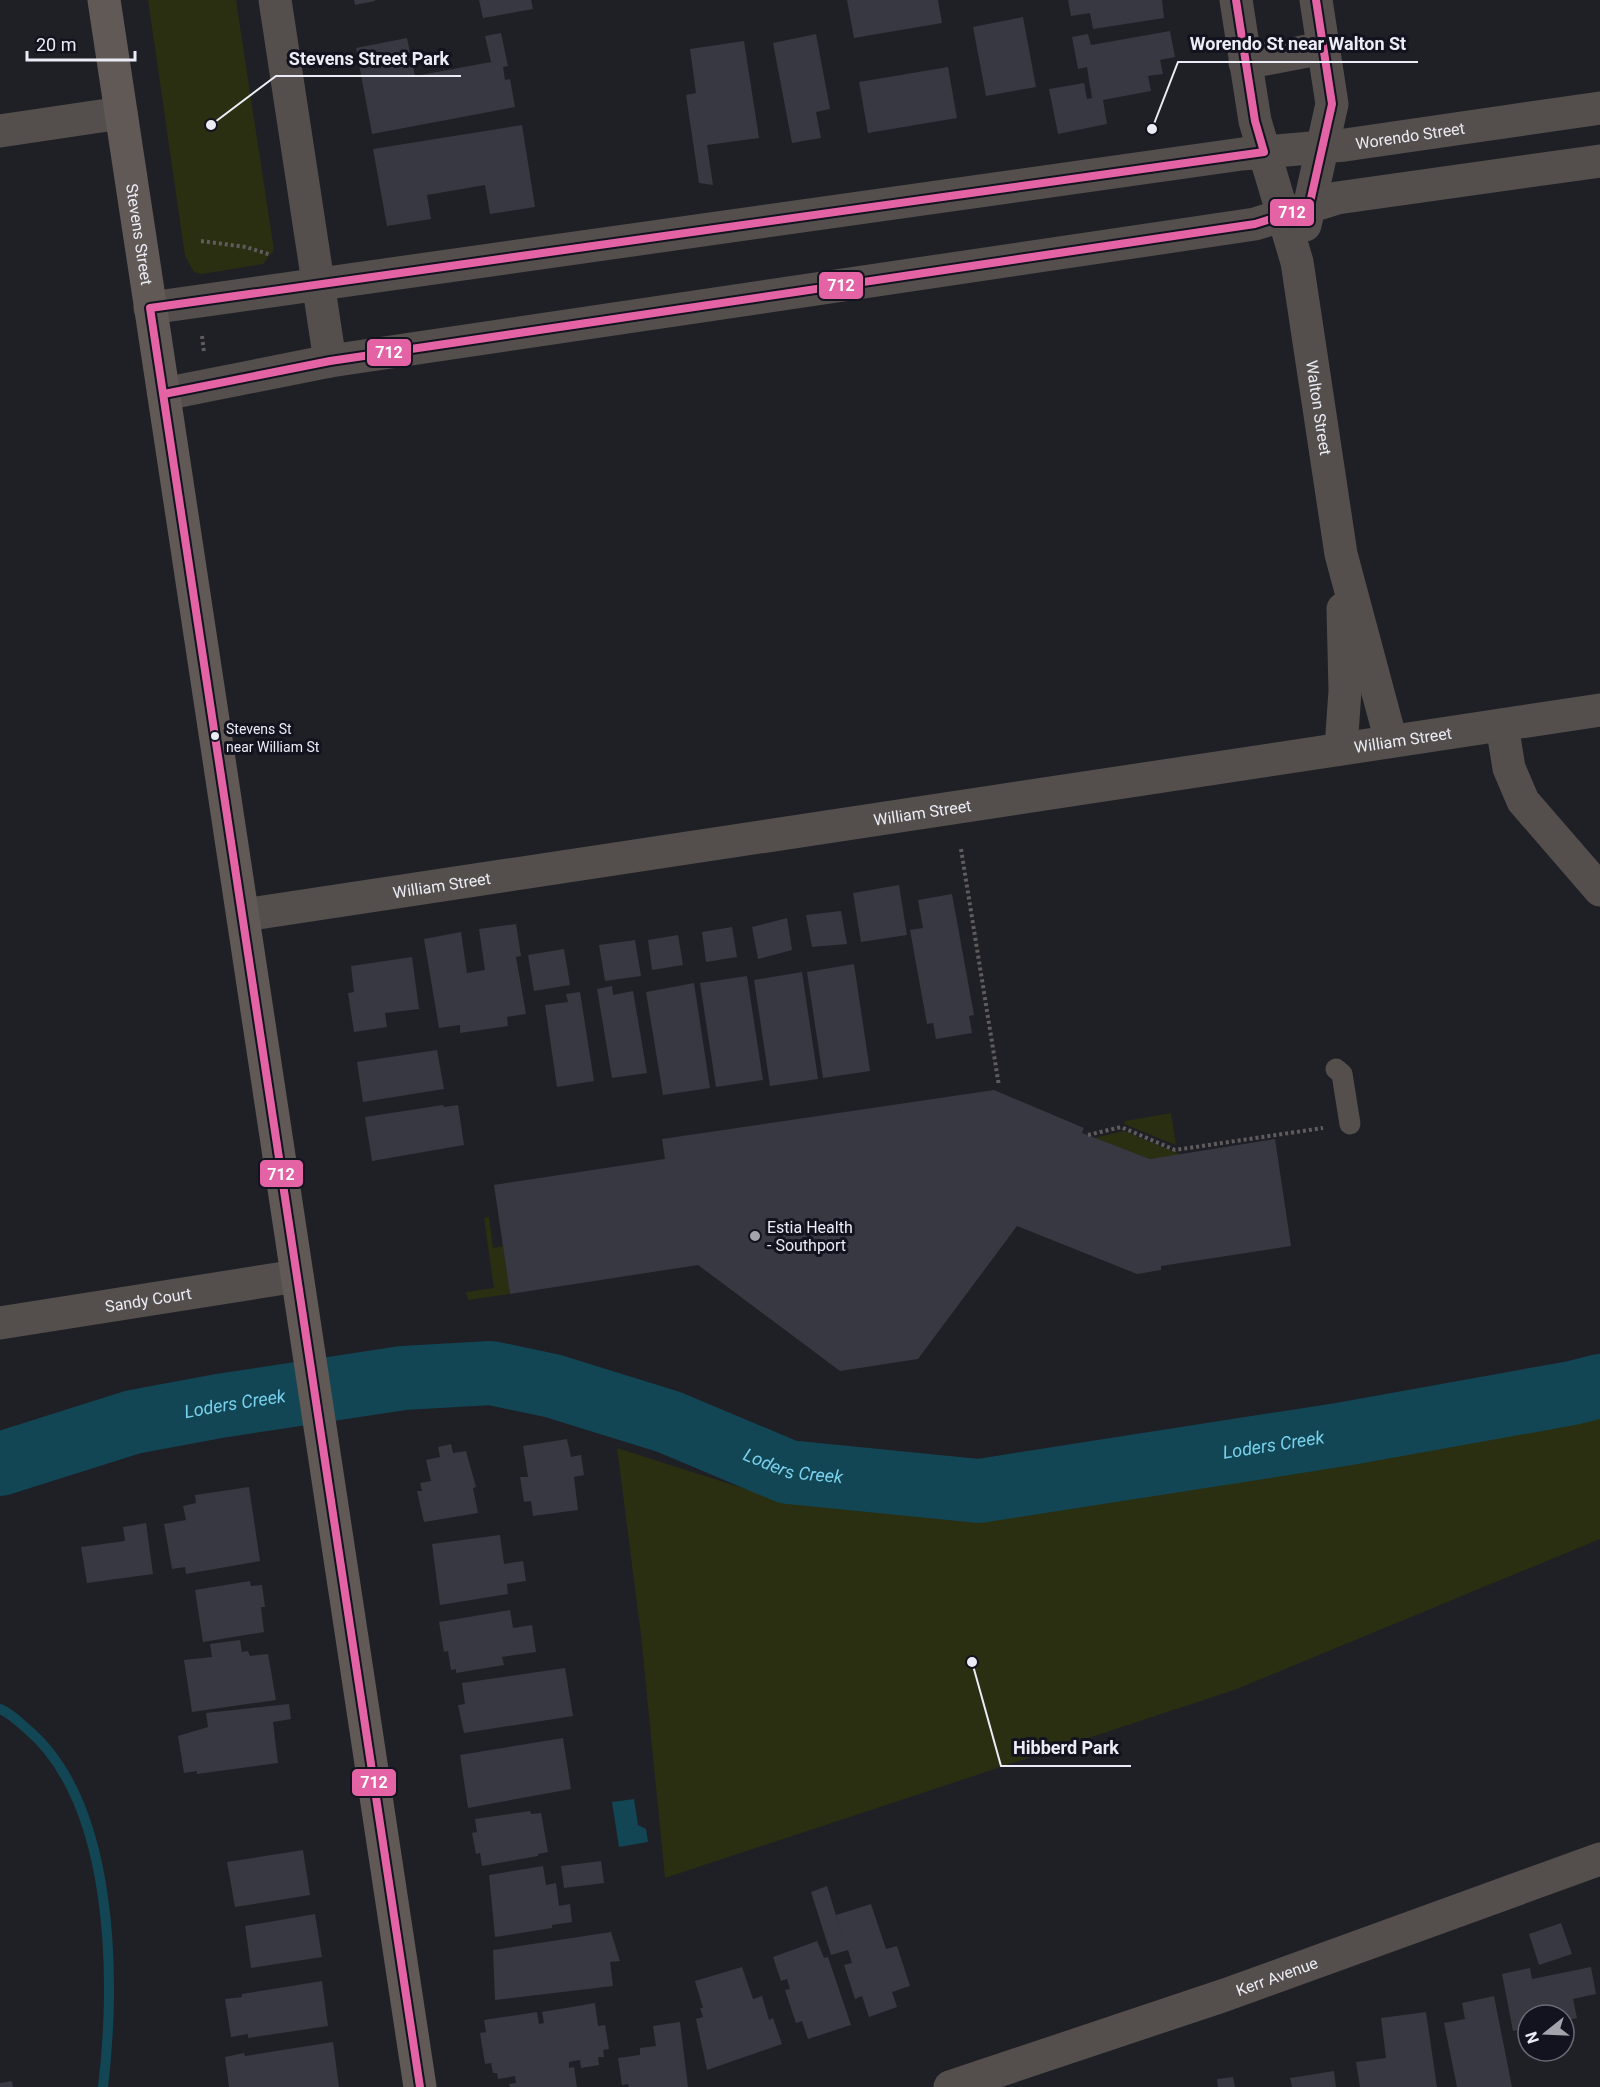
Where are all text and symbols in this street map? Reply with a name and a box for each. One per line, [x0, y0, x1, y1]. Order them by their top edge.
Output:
scale bar [27, 24, 135, 62]
callout: Worendo St near Walton St [1178, 26, 1418, 62]
text: Worendo St near Walton St [1190, 33, 1406, 54]
text: 20 m [36, 34, 76, 55]
callout: Stevens Street Park [276, 40, 461, 76]
text: Stevens Street Park [289, 48, 450, 69]
street label: Worendo Street [1354, 119, 1466, 153]
street label: Stevens Street [122, 182, 156, 287]
line badge: 712 [1269, 198, 1315, 227]
text: 712 [1278, 203, 1306, 222]
line badge: 712 [818, 271, 864, 300]
text: 712 [827, 276, 855, 295]
line badge: 712 [366, 338, 412, 367]
text: 712 [375, 343, 403, 362]
street label: Walton Street [1302, 359, 1335, 457]
place label: Stevens St near William St [226, 721, 320, 755]
street label: William Street [1353, 724, 1453, 757]
marker: Stevens St near William St [209, 730, 221, 742]
street label: William Street [872, 796, 973, 830]
street label: William Street [392, 869, 492, 902]
line badge: 712 [259, 1159, 304, 1188]
text: 712 [267, 1165, 295, 1184]
place label: Estia Health - Southport [767, 1218, 853, 1255]
marker: Estia Health - Southport [748, 1229, 762, 1243]
street label: Sandy Court [104, 1284, 193, 1316]
water label: Loders Creek [182, 1385, 288, 1422]
water label: Loders Creek [1221, 1426, 1327, 1463]
water label: Loders Creek [741, 1444, 845, 1488]
callout: Hibberd Park [1001, 1730, 1131, 1766]
text: Hibberd Park [1013, 1737, 1119, 1758]
line badge: 712 [351, 1768, 397, 1797]
text: 712 [360, 1773, 388, 1792]
street label: Kerr Avenue [1233, 1953, 1320, 2000]
north arrow [1516, 2003, 1576, 2063]
text: N [1521, 2029, 1543, 2046]

